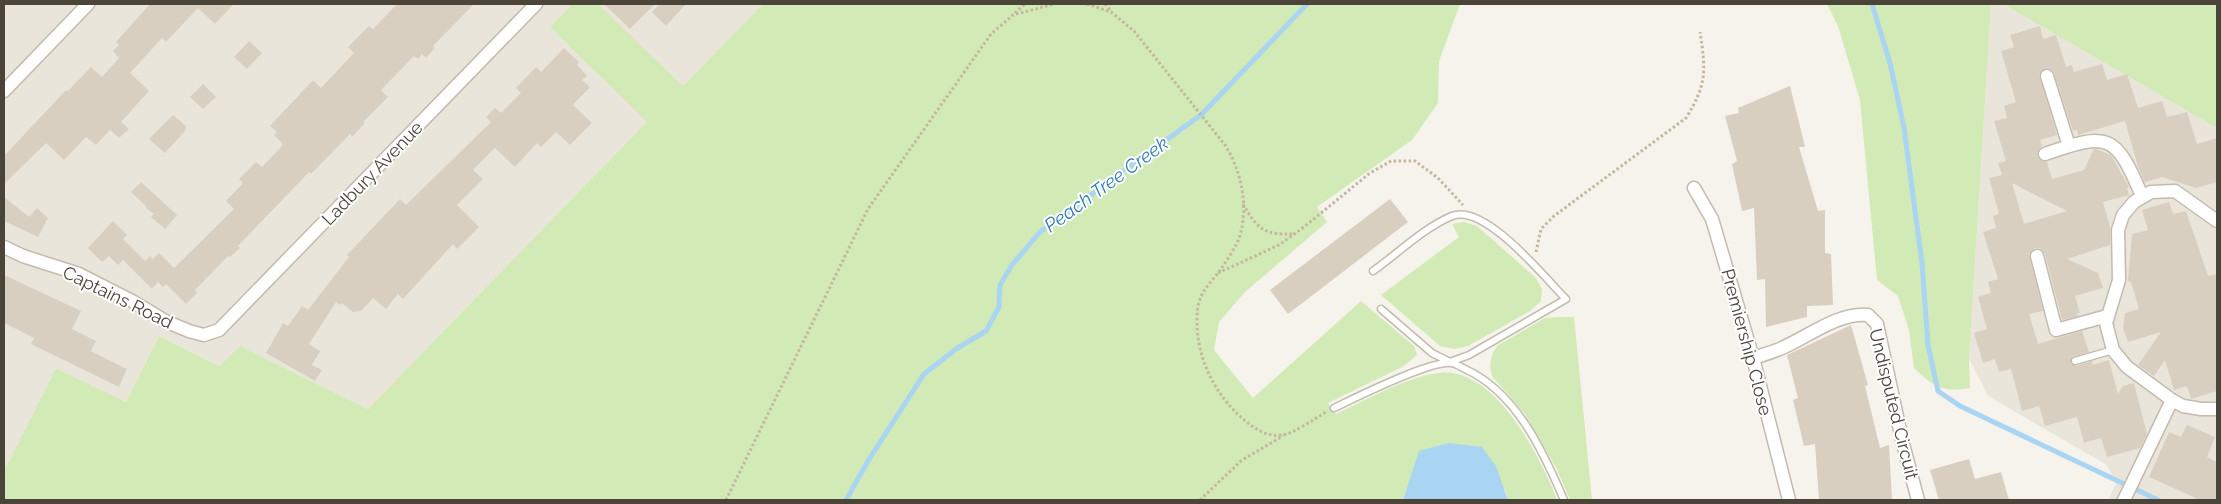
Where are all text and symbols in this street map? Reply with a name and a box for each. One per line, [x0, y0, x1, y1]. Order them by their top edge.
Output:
street label: Ladbury Avenue [317, 116, 427, 229]
water label: Peach Tree Creek [1040, 132, 1172, 236]
street label: Captains Road [60, 261, 176, 333]
street label: Premiership Close [1717, 266, 1777, 418]
street label: Undisputed Circuit [1865, 326, 1923, 482]

